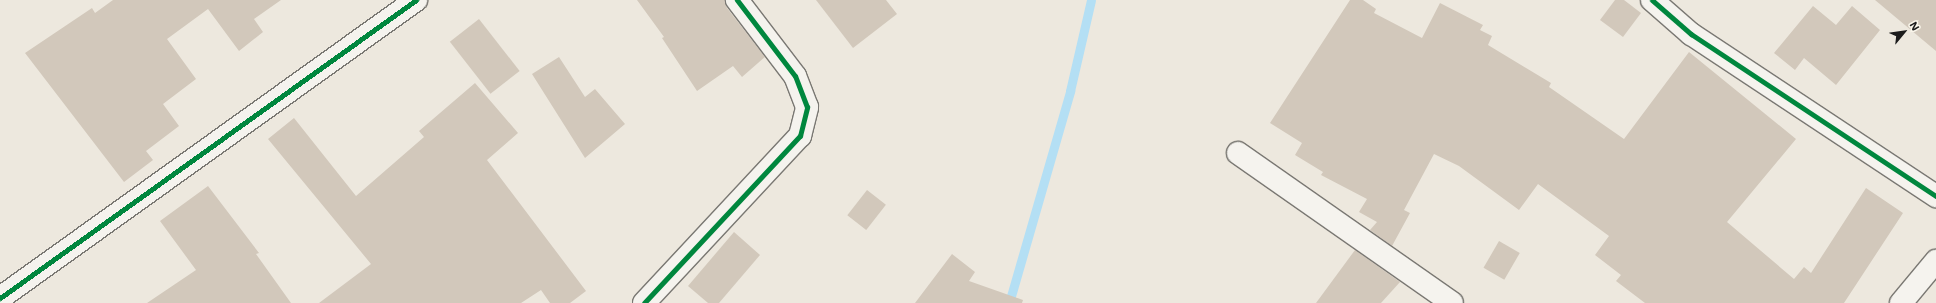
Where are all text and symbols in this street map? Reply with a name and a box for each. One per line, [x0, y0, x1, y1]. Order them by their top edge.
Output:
north arrow [1884, 12, 1924, 52]
text: N [1906, 19, 1924, 33]

